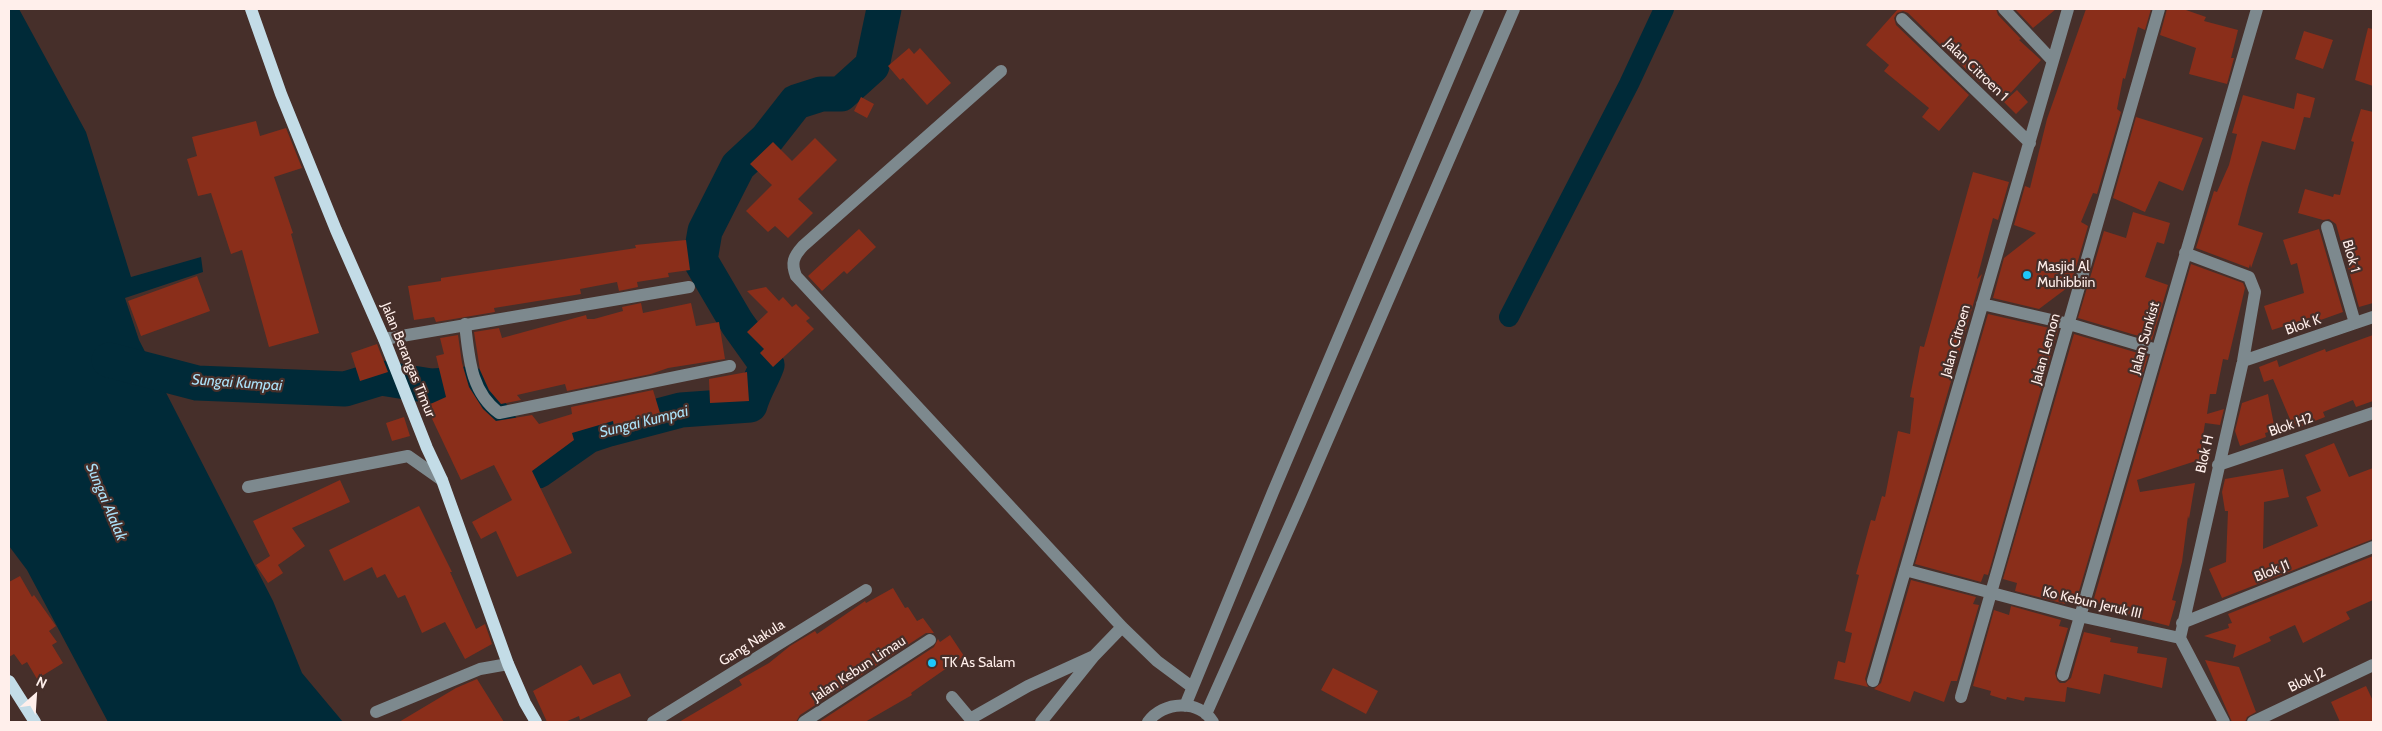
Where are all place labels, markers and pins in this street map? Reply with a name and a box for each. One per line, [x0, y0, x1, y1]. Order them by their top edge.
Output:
place label: Masjid Al Muhibbiin [2037, 259, 2095, 292]
marker: Masjid Al Muhibbiin [2021, 269, 2033, 281]
place label: TK As Salam [942, 655, 1015, 671]
marker: TK As Salam [926, 657, 938, 669]

